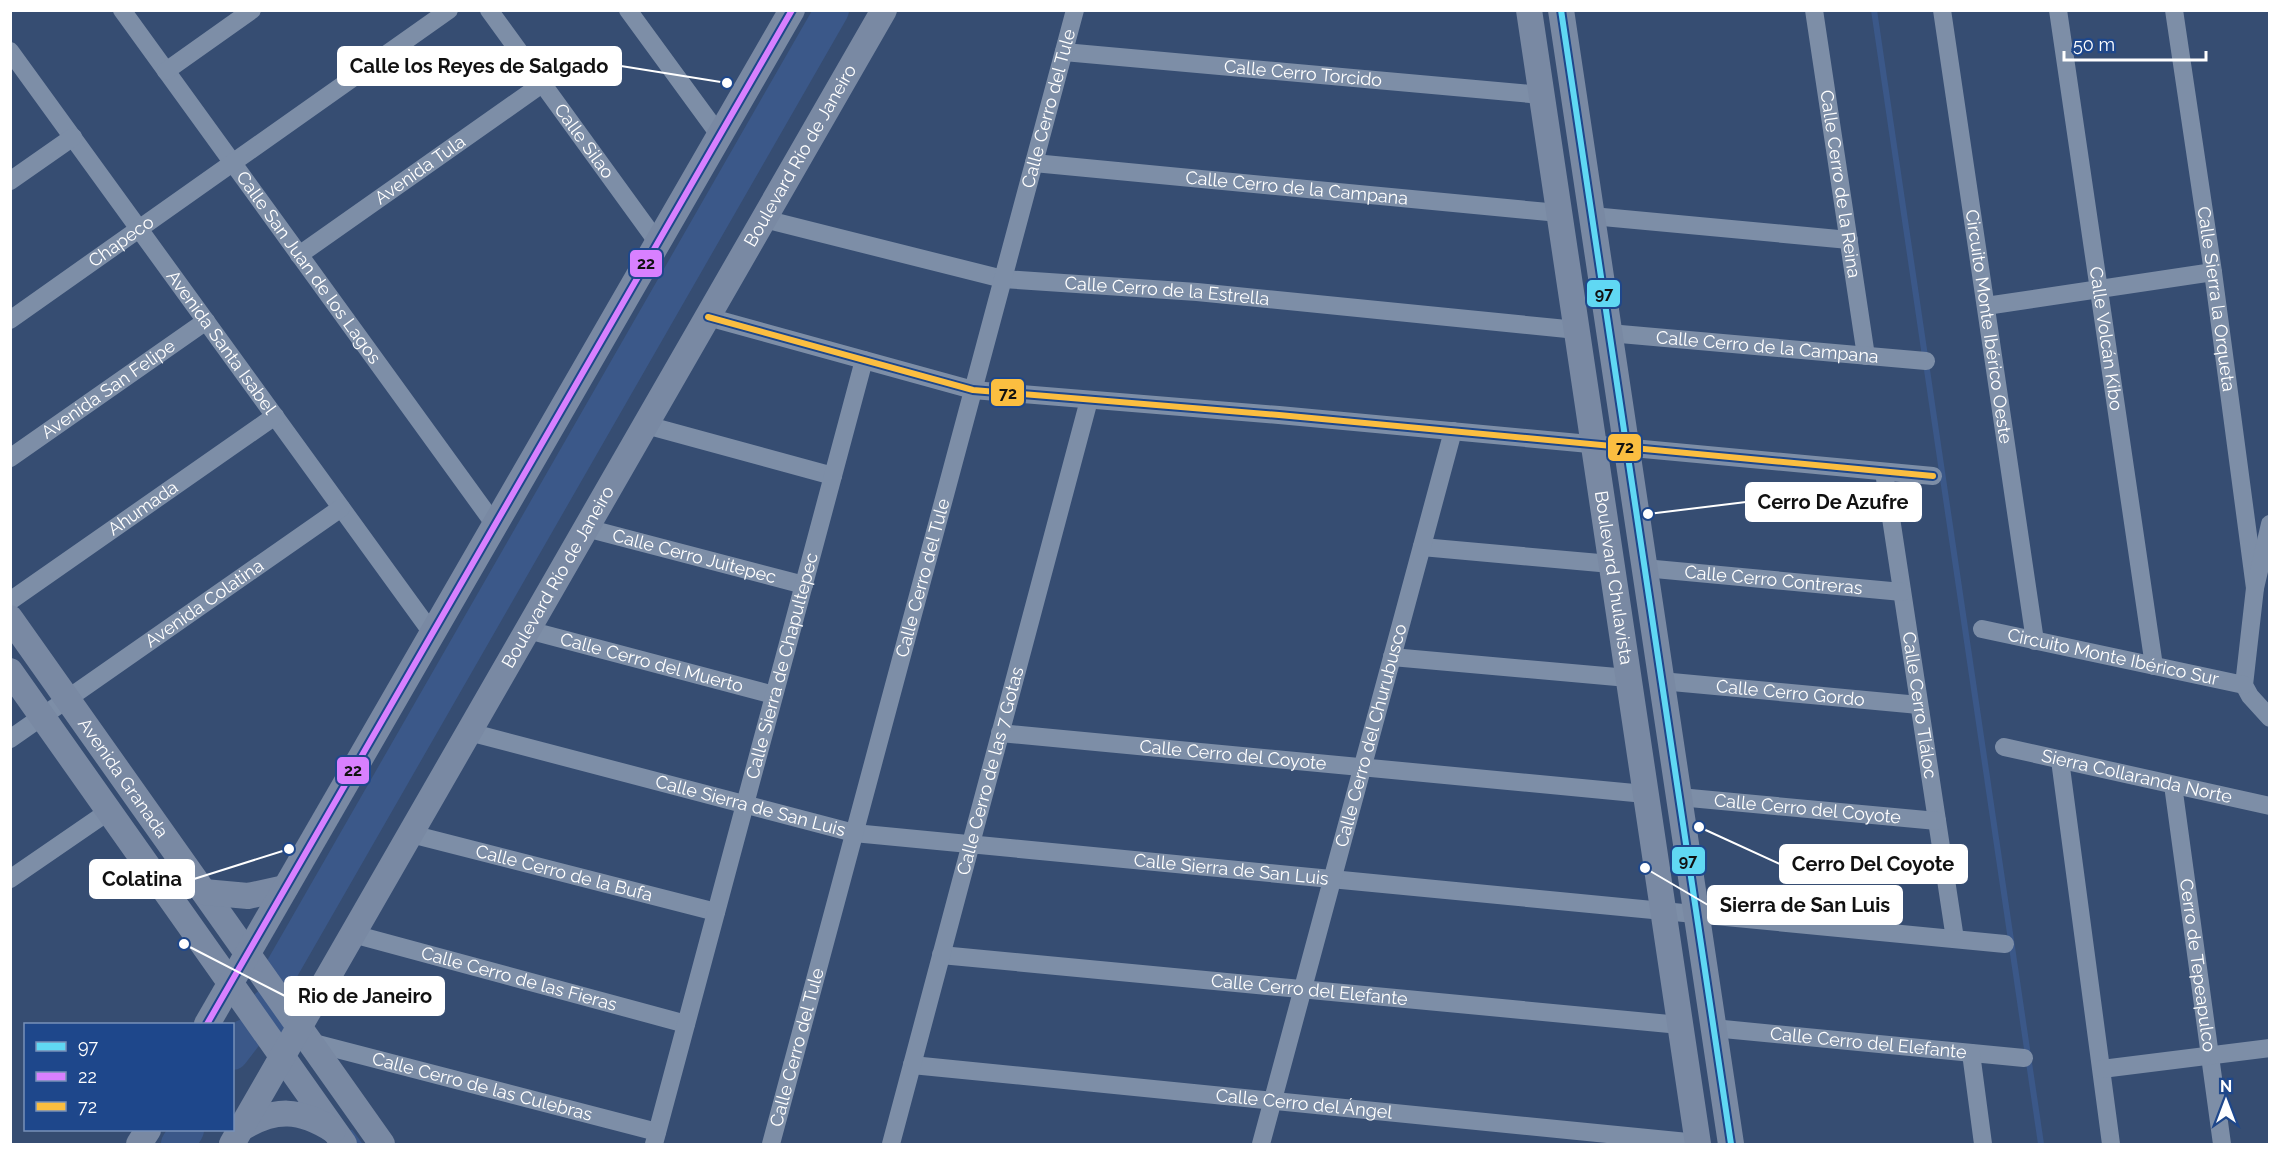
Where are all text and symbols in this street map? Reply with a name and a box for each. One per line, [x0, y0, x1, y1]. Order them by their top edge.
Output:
scale bar [2064, 24, 2206, 62]
street label: Calle Cerro del Tule [1017, 26, 1080, 190]
text: 50 m [2073, 34, 2115, 55]
callout: Calle los Reyes de Salgado [338, 47, 621, 85]
text: Calle los Reyes de Salgado [350, 54, 608, 78]
street label: Calle Cerro Torcido [1223, 55, 1383, 91]
street label: Boulevard Río de Janeiro [739, 60, 861, 250]
street label: Calle Cerro de la Reina [1816, 89, 1865, 279]
street label: Calle Silao [550, 99, 619, 183]
street label: Avenida Tula [370, 130, 469, 208]
street label: Calle Cerro de la Campana [1185, 166, 1409, 209]
street label: Calle San Juan de los Lagos [232, 167, 386, 368]
street label: Calle Sierra la Orqueta [2193, 205, 2240, 393]
street label: Circuito Monte Ibérico Oeste [1962, 208, 2017, 446]
street label: Chapeco [84, 211, 158, 271]
line badge: 22 [629, 249, 663, 278]
text: 22 [637, 254, 655, 273]
street label: Calle Volcán Kibo [2086, 265, 2128, 412]
street label: Avenida Santa Isabel [163, 266, 281, 418]
street label: Calle Cerro de la Estrella [1064, 272, 1271, 309]
line badge: 97 [1586, 279, 1621, 308]
text: 97 [1595, 284, 1613, 303]
street label: Calle Cerro de la Campana [1655, 326, 1880, 367]
street label: Avenida San Felipe [37, 335, 179, 443]
line badge: 72 [990, 378, 1025, 407]
text: 72 [999, 384, 1017, 403]
line badge: 72 [1607, 433, 1642, 462]
text: 72 [1616, 438, 1634, 457]
street label: Ahumada [103, 476, 182, 540]
street label: Boulevard Río de Janeiro [497, 482, 618, 672]
callout: Cerro De Azufre [1746, 483, 1921, 521]
street label: Boulevard Chulavista [1591, 489, 1637, 666]
text: Cerro De Azufre [1757, 490, 1909, 514]
street label: Calle Cerro del Tule [891, 496, 954, 660]
street label: Calle Cerro Juitepec [610, 524, 779, 587]
street label: Calle Sierra de Chapultepec [741, 550, 822, 781]
street label: Avenida Colatina [141, 554, 267, 651]
street label: Calle Cerro Contreras [1684, 561, 1864, 598]
street label: Calle Cerro del Churubusco [1330, 621, 1411, 849]
street label: Circuito Monte Ibérico Sur [2006, 624, 2221, 689]
street label: Calle Cerro del Muerto [558, 628, 746, 697]
street label: Calle Cerro Tláloc [1898, 630, 1942, 780]
street label: Calle Cerro de las 7 Gotas [952, 664, 1028, 877]
street label: Calle Cerro Gordo [1715, 675, 1866, 710]
street label: Avenida Granada [74, 714, 173, 842]
street label: Calle Cerro del Coyote [1139, 735, 1328, 774]
street label: Sierra Collaranda Norte [2040, 745, 2235, 807]
line badge: 22 [336, 756, 370, 785]
text: 22 [344, 761, 362, 780]
street label: Calle Sierra de San Luis [653, 770, 848, 840]
street label: Calle Cerro del Coyote [1713, 789, 1902, 828]
street label: Calle Cerro de la Bufa [473, 840, 655, 905]
callout: Cerro Del Coyote [1780, 845, 1967, 883]
line badge: 97 [1671, 846, 1706, 875]
street label: Calle Sierra de San Luis [1133, 849, 1330, 889]
text: 97 [1679, 851, 1697, 870]
text: Cerro Del Coyote [1792, 852, 1954, 876]
callout: Colatina [90, 860, 194, 898]
text: Colatina [102, 867, 182, 891]
street label: Cerro de Tepeapulco [2176, 877, 2220, 1054]
callout: Sierra de San Luis [1708, 886, 1902, 924]
text: Sierra de San Luis [1720, 893, 1890, 917]
street label: Calle Cerro de las Fieras [419, 942, 620, 1015]
street label: Calle Cerro del Tule [765, 965, 828, 1129]
street label: Calle Cerro del Elefante [1210, 970, 1409, 1009]
callout: Rio de Janeiro [285, 977, 444, 1015]
text: Rio de Janeiro [298, 984, 432, 1008]
legend [24, 1023, 234, 1131]
street label: Calle Cerro del Elefante [1769, 1023, 1968, 1062]
text: 97 [78, 1036, 98, 1057]
street label: Calle Cerro de las Culebras [370, 1048, 595, 1125]
text: 22 [78, 1066, 97, 1087]
north arrow [2196, 1071, 2256, 1131]
text: N [2220, 1077, 2232, 1096]
street label: Calle Cerro del Ángel [1215, 1084, 1393, 1123]
text: 72 [78, 1096, 97, 1117]

